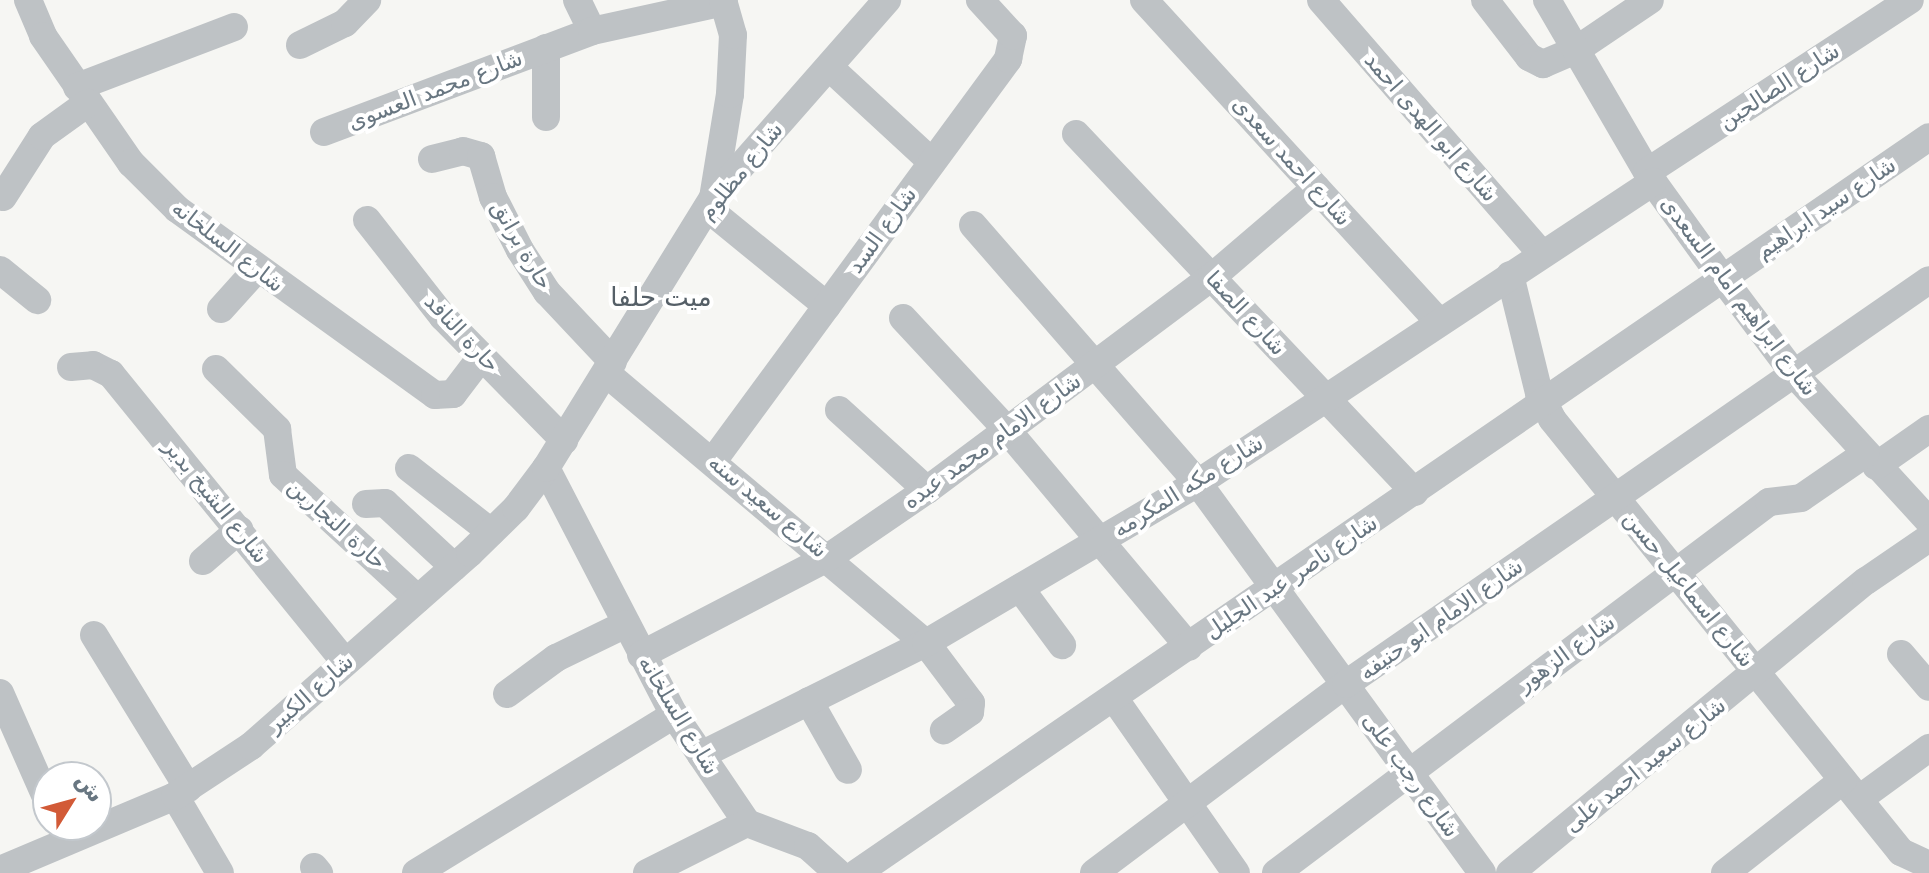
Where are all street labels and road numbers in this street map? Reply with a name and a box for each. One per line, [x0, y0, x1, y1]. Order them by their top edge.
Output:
street label: شارع الصالحين [1714, 37, 1844, 135]
street label: شارع محمد العسوى [344, 45, 526, 135]
street label: شارع ابو الهدى احمد [1359, 47, 1503, 207]
street label: شارع احمد سعدى [1227, 91, 1357, 231]
street label: شارع مظلوم [694, 117, 788, 225]
street label: شارع سيد ابراهيم [1751, 152, 1901, 264]
street label: شارع السد [842, 182, 922, 278]
street label: شارع ابراهيم امام السعدى [1655, 191, 1823, 401]
street label: شارع السلخانه [167, 194, 289, 298]
street label: حارة برانق [486, 196, 558, 294]
street label: شارع الصفا [1200, 265, 1292, 361]
street label: حارة النافد [419, 288, 505, 378]
street label: شارع الامام محمد عبده [898, 368, 1086, 514]
street label: شارع مكه المكرمه [1108, 429, 1268, 543]
street label: شارع الشيخ بدير [158, 434, 274, 568]
street label: شارع سعيد سنه [703, 449, 833, 563]
street label: حارة النجارين [282, 473, 392, 575]
street label: شارع اسماعيل حسن [1618, 506, 1760, 672]
street label: شارع ناصر عبد الجليل [1200, 509, 1382, 645]
street label: شارع الامام ابو حنيفه [1354, 553, 1528, 685]
street label: شارع الزهور [1512, 609, 1620, 697]
street label: شارع الكبير [261, 648, 359, 738]
street label: شارع السلخانه [633, 651, 725, 779]
street label: شارع سعيد احمد على [1559, 692, 1731, 838]
street label: شارع رجب على [1357, 708, 1465, 842]

